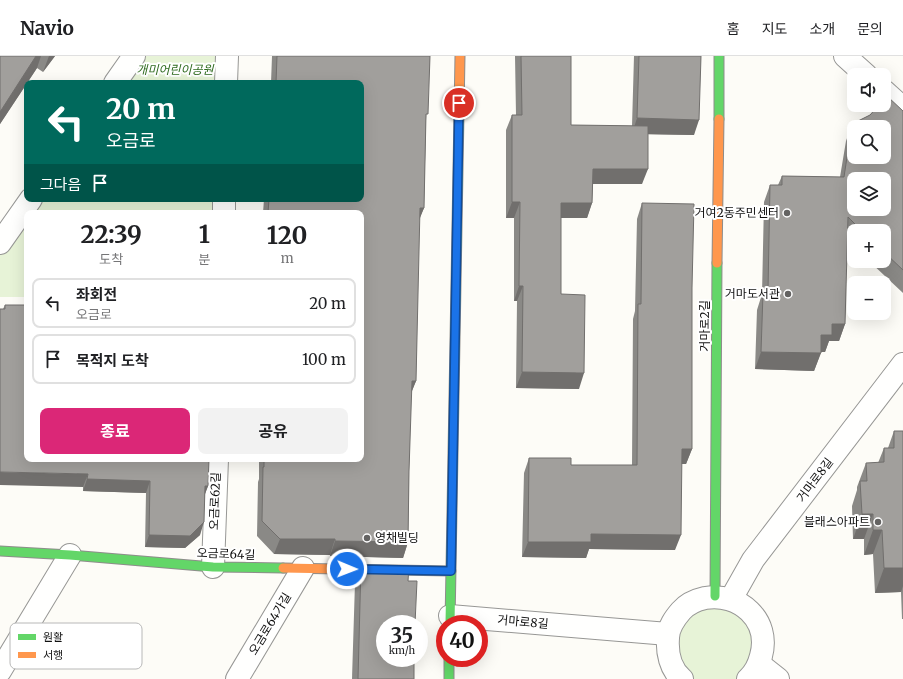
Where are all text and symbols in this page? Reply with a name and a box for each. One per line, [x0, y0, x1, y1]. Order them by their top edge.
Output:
text: Navio [20, 16, 74, 40]
text: 홈 [727, 20, 740, 38]
text: 지도 [762, 20, 787, 38]
text: 소개 [809, 20, 835, 38]
text: 문의 [857, 20, 883, 38]
park label: 개미어린이공원 [136, 62, 215, 77]
map controls [847, 68, 891, 320]
button: sound [847, 68, 891, 112]
pin [442, 86, 476, 120]
text: 20 m [106, 91, 175, 127]
icon: arrive [448, 92, 470, 114]
icon: left [40, 96, 92, 148]
button: search [847, 120, 891, 164]
text: 오금로 [106, 129, 156, 152]
icon: arrive [89, 172, 111, 194]
button: layers [847, 172, 891, 216]
text: 그다음 [40, 175, 81, 194]
place label: 거여2동주민센터 [695, 205, 779, 220]
marker: 거여2동주민센터 [782, 208, 792, 218]
text: 22:39 [81, 219, 142, 250]
text: 1 [199, 219, 210, 250]
text: 120 [267, 220, 307, 251]
button: + [847, 224, 891, 268]
text: m [281, 250, 294, 267]
text: 도착 [99, 251, 123, 268]
text: 분 [198, 251, 210, 268]
button: − [847, 276, 891, 320]
text: 좌회전 [76, 285, 117, 304]
place label: 거마도서관 [725, 286, 780, 301]
marker: 거마도서관 [783, 289, 793, 299]
icon: left [42, 292, 64, 314]
text: 20 m [309, 294, 346, 313]
street label: 거마로2길 [697, 300, 712, 352]
text: 오금로 [76, 306, 112, 323]
icon: arrive [42, 348, 64, 370]
text: 100 m [302, 350, 346, 369]
text: 목적지 도착 [76, 351, 149, 370]
button: 종료 [40, 408, 190, 454]
button: 공유 [198, 408, 348, 454]
street label: 거마로8길 [793, 455, 836, 505]
street label: 오금로62길 [206, 472, 223, 530]
place label: 블래스아파트 [804, 514, 870, 529]
marker: 블래스아파트 [873, 517, 883, 527]
place label: 영채빌딩 [375, 530, 419, 545]
marker: 영채빌딩 [362, 533, 372, 543]
street label: 오금로64길 [196, 545, 256, 562]
position arrow [326, 548, 368, 590]
street label: 오금로64가길 [245, 590, 294, 658]
street label: 거마로8길 [497, 612, 549, 631]
speed limit sign: 40 [436, 615, 488, 667]
legend [10, 623, 142, 669]
text: 35 [391, 623, 413, 648]
text: 원활 [43, 630, 63, 644]
text: km/h [389, 644, 415, 657]
text: 서행 [43, 648, 63, 662]

